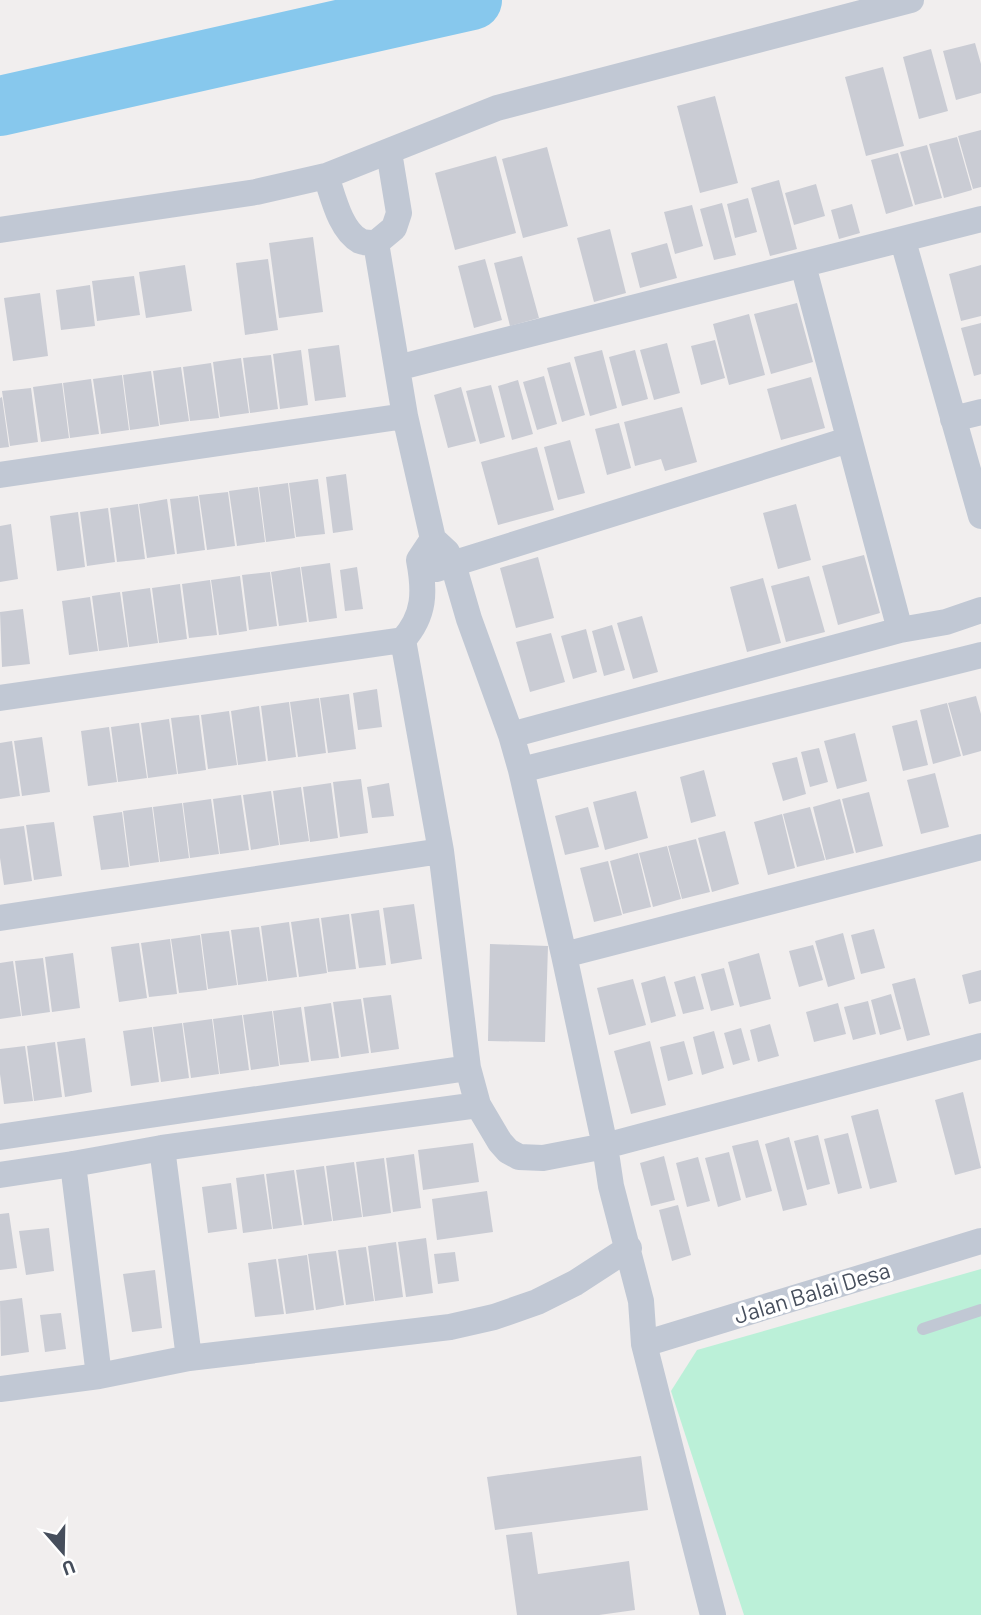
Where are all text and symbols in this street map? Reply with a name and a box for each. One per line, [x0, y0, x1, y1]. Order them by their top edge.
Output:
street label: Jalan Balai Desa [730, 1255, 893, 1329]
north arrow [28, 1517, 98, 1587]
text: U [59, 1556, 79, 1581]

